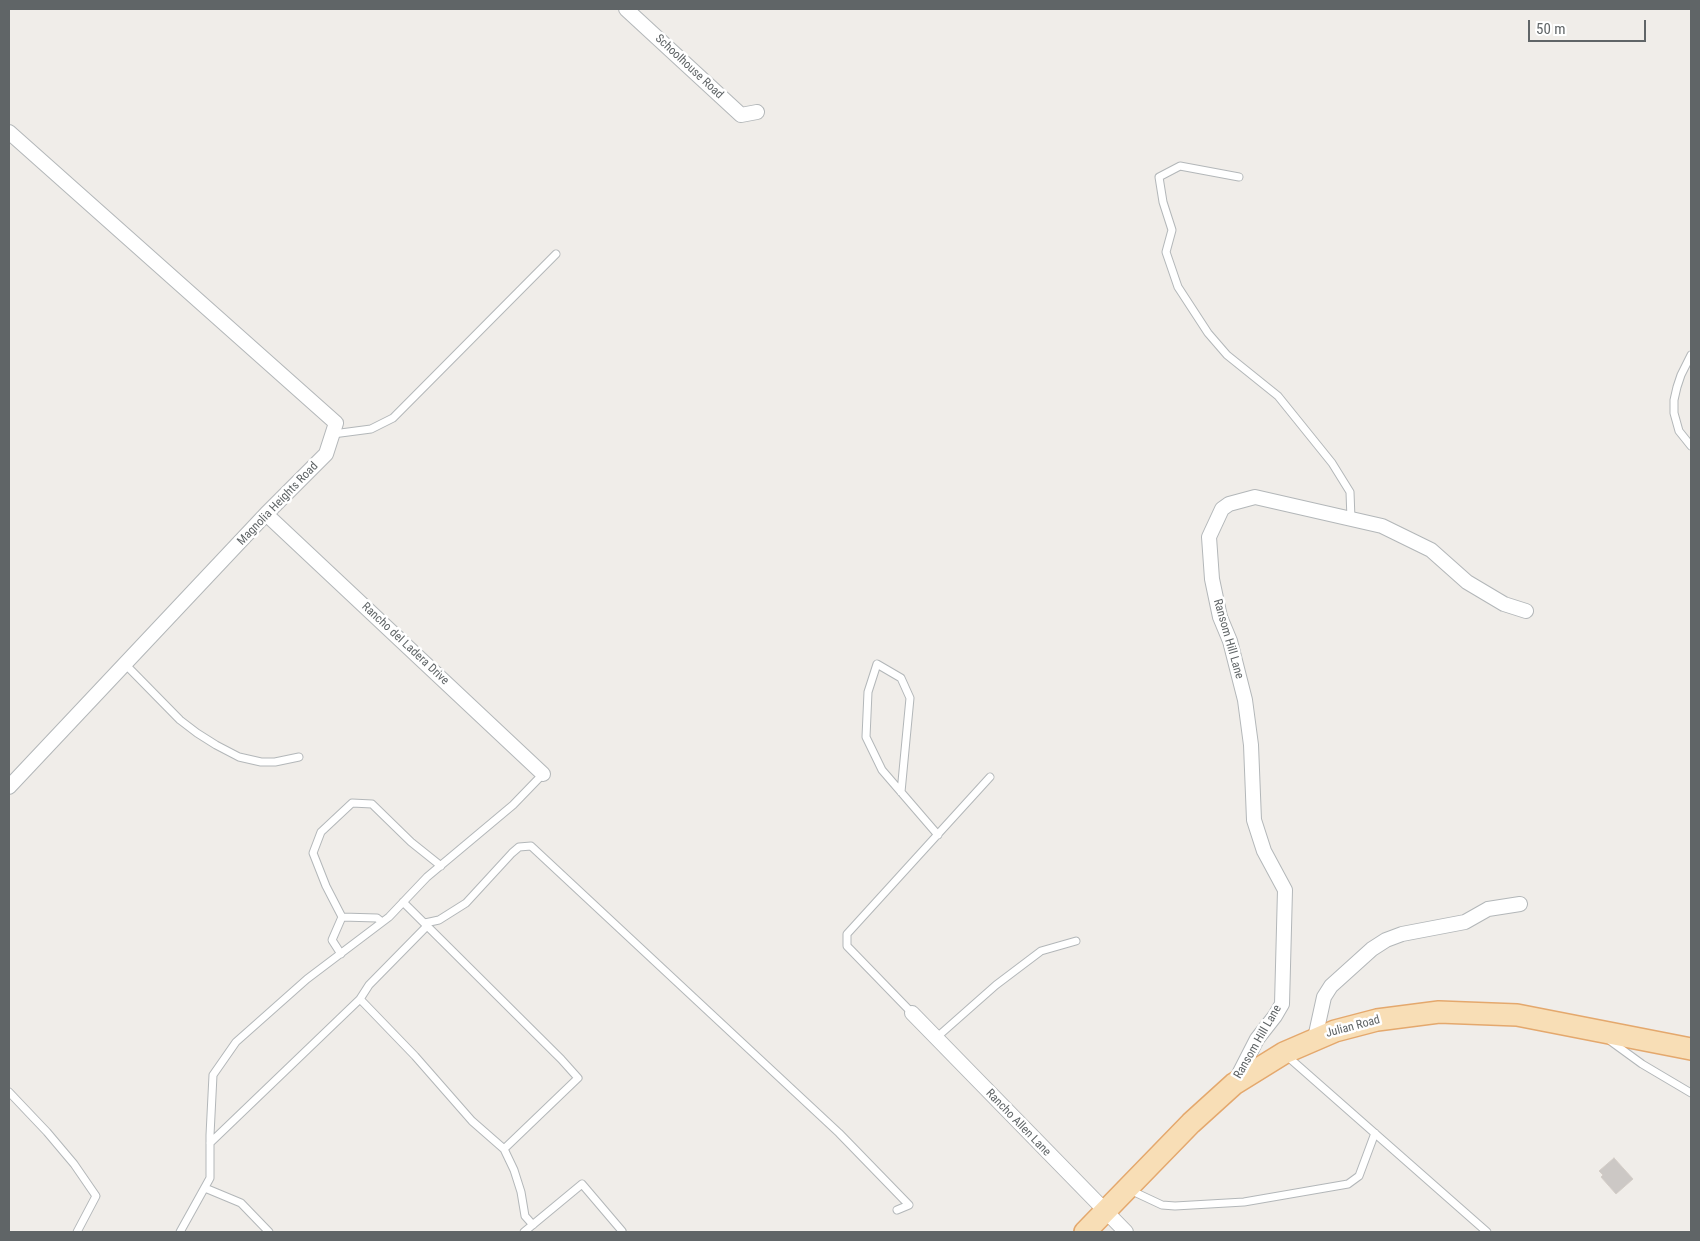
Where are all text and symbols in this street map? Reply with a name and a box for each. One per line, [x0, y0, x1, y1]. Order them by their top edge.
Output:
scale bar [1530, 10, 1648, 42]
text: 50 m [1536, 20, 1566, 38]
street label: Schoolhouse Road [652, 32, 726, 102]
street label: Magnolia Heights Road [235, 459, 321, 549]
street label: Ransom Hill Lane [1210, 597, 1246, 681]
street label: Rancho del Ladera Drive [358, 600, 452, 688]
street label: Ransom Hill Lane [1231, 1003, 1285, 1081]
street label: Julian Road [1324, 1013, 1382, 1041]
street label: Rancho Allen Lane [982, 1087, 1054, 1159]

